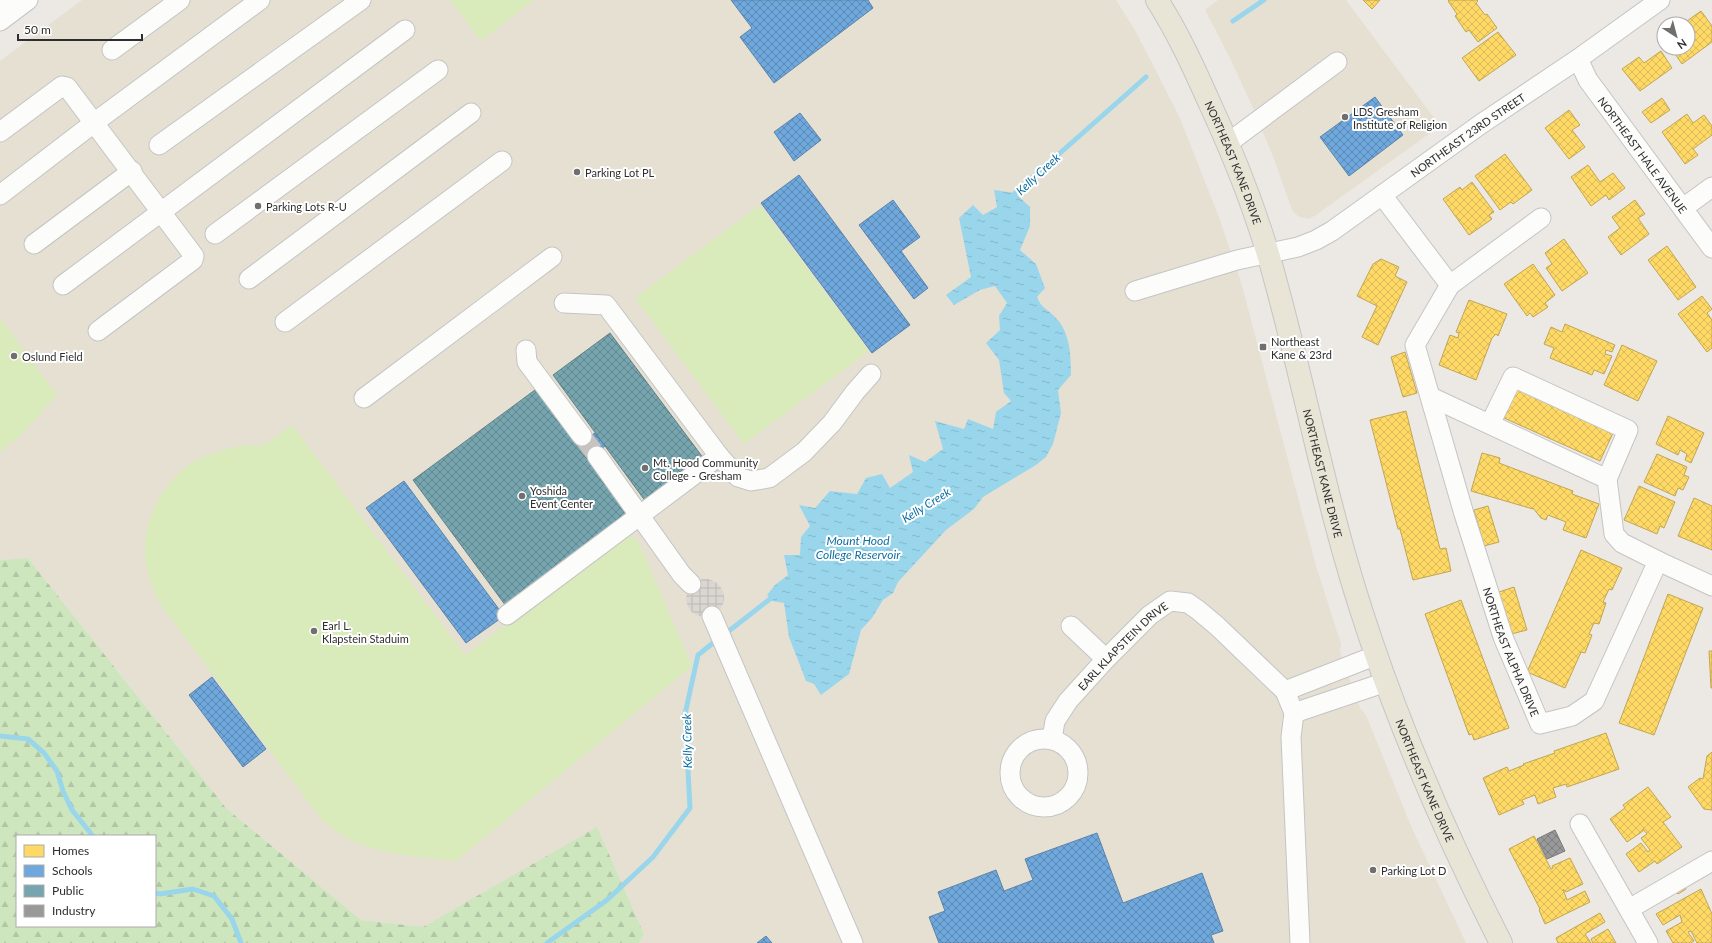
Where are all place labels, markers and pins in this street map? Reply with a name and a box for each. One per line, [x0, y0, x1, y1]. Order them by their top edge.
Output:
place label: LDS Gresham Institute of Religion [1353, 105, 1447, 131]
marker: LDS Gresham Institute of Religion [1340, 112, 1350, 122]
place label: Parking Lot PL [585, 166, 655, 179]
marker: Parking Lot PL [572, 167, 582, 177]
place label: Parking Lots R-U [266, 200, 347, 213]
marker: Parking Lots R-U [253, 201, 263, 211]
place label: Northeast Kane & 23rd [1271, 335, 1332, 361]
marker: Northeast Kane & 23rd [1258, 342, 1268, 352]
place label: Oslund Field [22, 350, 83, 363]
marker: Oslund Field [9, 351, 19, 361]
place label: Mt. Hood Community College - Gresham [653, 456, 759, 482]
marker: Mt. Hood Community College - Gresham [640, 463, 650, 473]
place label: Yoshida Event Center [530, 484, 593, 510]
marker: Yoshida Event Center [517, 491, 527, 501]
place label: Earl L. Klapstein Staduim [322, 619, 409, 645]
marker: Earl L. Klapstein Staduim [309, 626, 319, 636]
place label: Parking Lot D [1381, 864, 1446, 877]
marker: Parking Lot D [1368, 865, 1378, 875]

